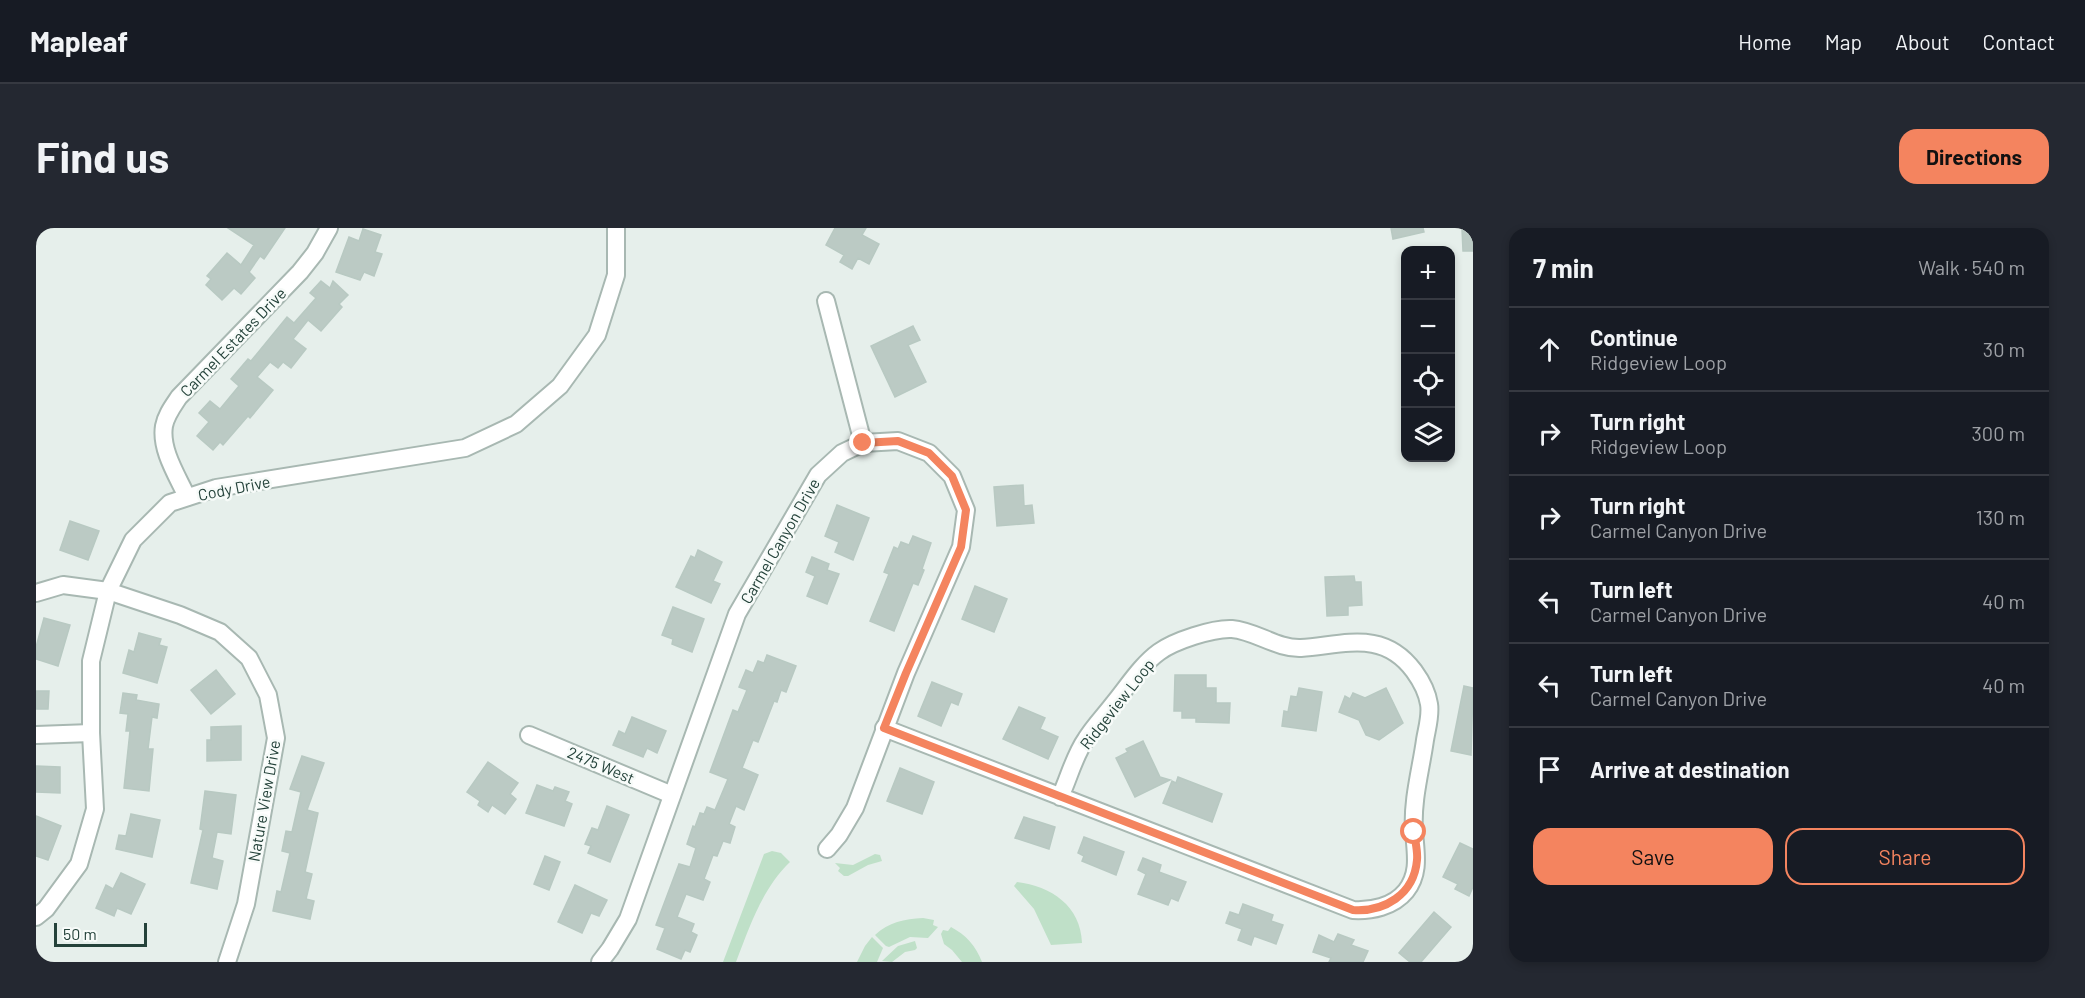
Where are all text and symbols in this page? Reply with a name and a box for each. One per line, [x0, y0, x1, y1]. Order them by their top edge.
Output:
text: Mapleaf [30, 24, 128, 58]
text: Home [1738, 29, 1792, 54]
text: Map [1825, 29, 1862, 54]
text: About [1895, 29, 1950, 54]
text: Contact [1983, 29, 2055, 54]
button: Directions [1899, 129, 2049, 184]
text: Find us [36, 131, 169, 181]
map controls [1401, 246, 1455, 462]
button: + [1401, 246, 1455, 300]
text: 7 min [1533, 252, 1594, 283]
text: Walk · 540 m [1918, 255, 2025, 279]
street label: Carmel Estates Drive [176, 283, 289, 400]
button: − [1401, 300, 1455, 354]
text: Continue [1590, 324, 1678, 350]
icon: ahead [1533, 333, 1566, 366]
text: 30 m [1983, 337, 2025, 361]
text: Ridgeview Loop [1590, 350, 1727, 374]
button: locate [1401, 354, 1455, 408]
button: layers [1401, 408, 1455, 462]
text: Turn right [1590, 408, 1685, 434]
icon: right [1533, 417, 1566, 450]
text: 300 m [1972, 421, 2025, 445]
route end [849, 429, 875, 455]
text: Ridgeview Loop [1590, 434, 1727, 458]
street label: Cody Drive [196, 471, 272, 504]
street label: Carmel Canyon Drive [736, 475, 823, 607]
text: Turn right [1590, 492, 1685, 518]
icon: right [1533, 501, 1566, 534]
text: 130 m [1976, 505, 2025, 529]
text: Carmel Canyon Drive [1590, 518, 1767, 542]
text: Turn left [1590, 576, 1673, 602]
icon: left [1533, 585, 1566, 618]
text: 40 m [1982, 589, 2025, 613]
text: Carmel Canyon Drive [1590, 602, 1767, 626]
street label: Ridgeview Loop [1075, 655, 1158, 753]
text: Turn left [1590, 660, 1673, 686]
icon: left [1533, 669, 1566, 702]
text: 40 m [1982, 673, 2025, 697]
text: Carmel Canyon Drive [1590, 686, 1767, 710]
street label: Nature View Drive [243, 739, 284, 863]
street label: 2475 West [565, 742, 638, 787]
icon: arrive [1533, 753, 1566, 786]
text: Arrive at destination [1590, 756, 1789, 782]
route start [1400, 818, 1426, 844]
button: Save [1533, 828, 1773, 885]
button: Share [1785, 828, 2025, 885]
scale bar [54, 920, 147, 948]
text: 50 m [63, 924, 97, 943]

